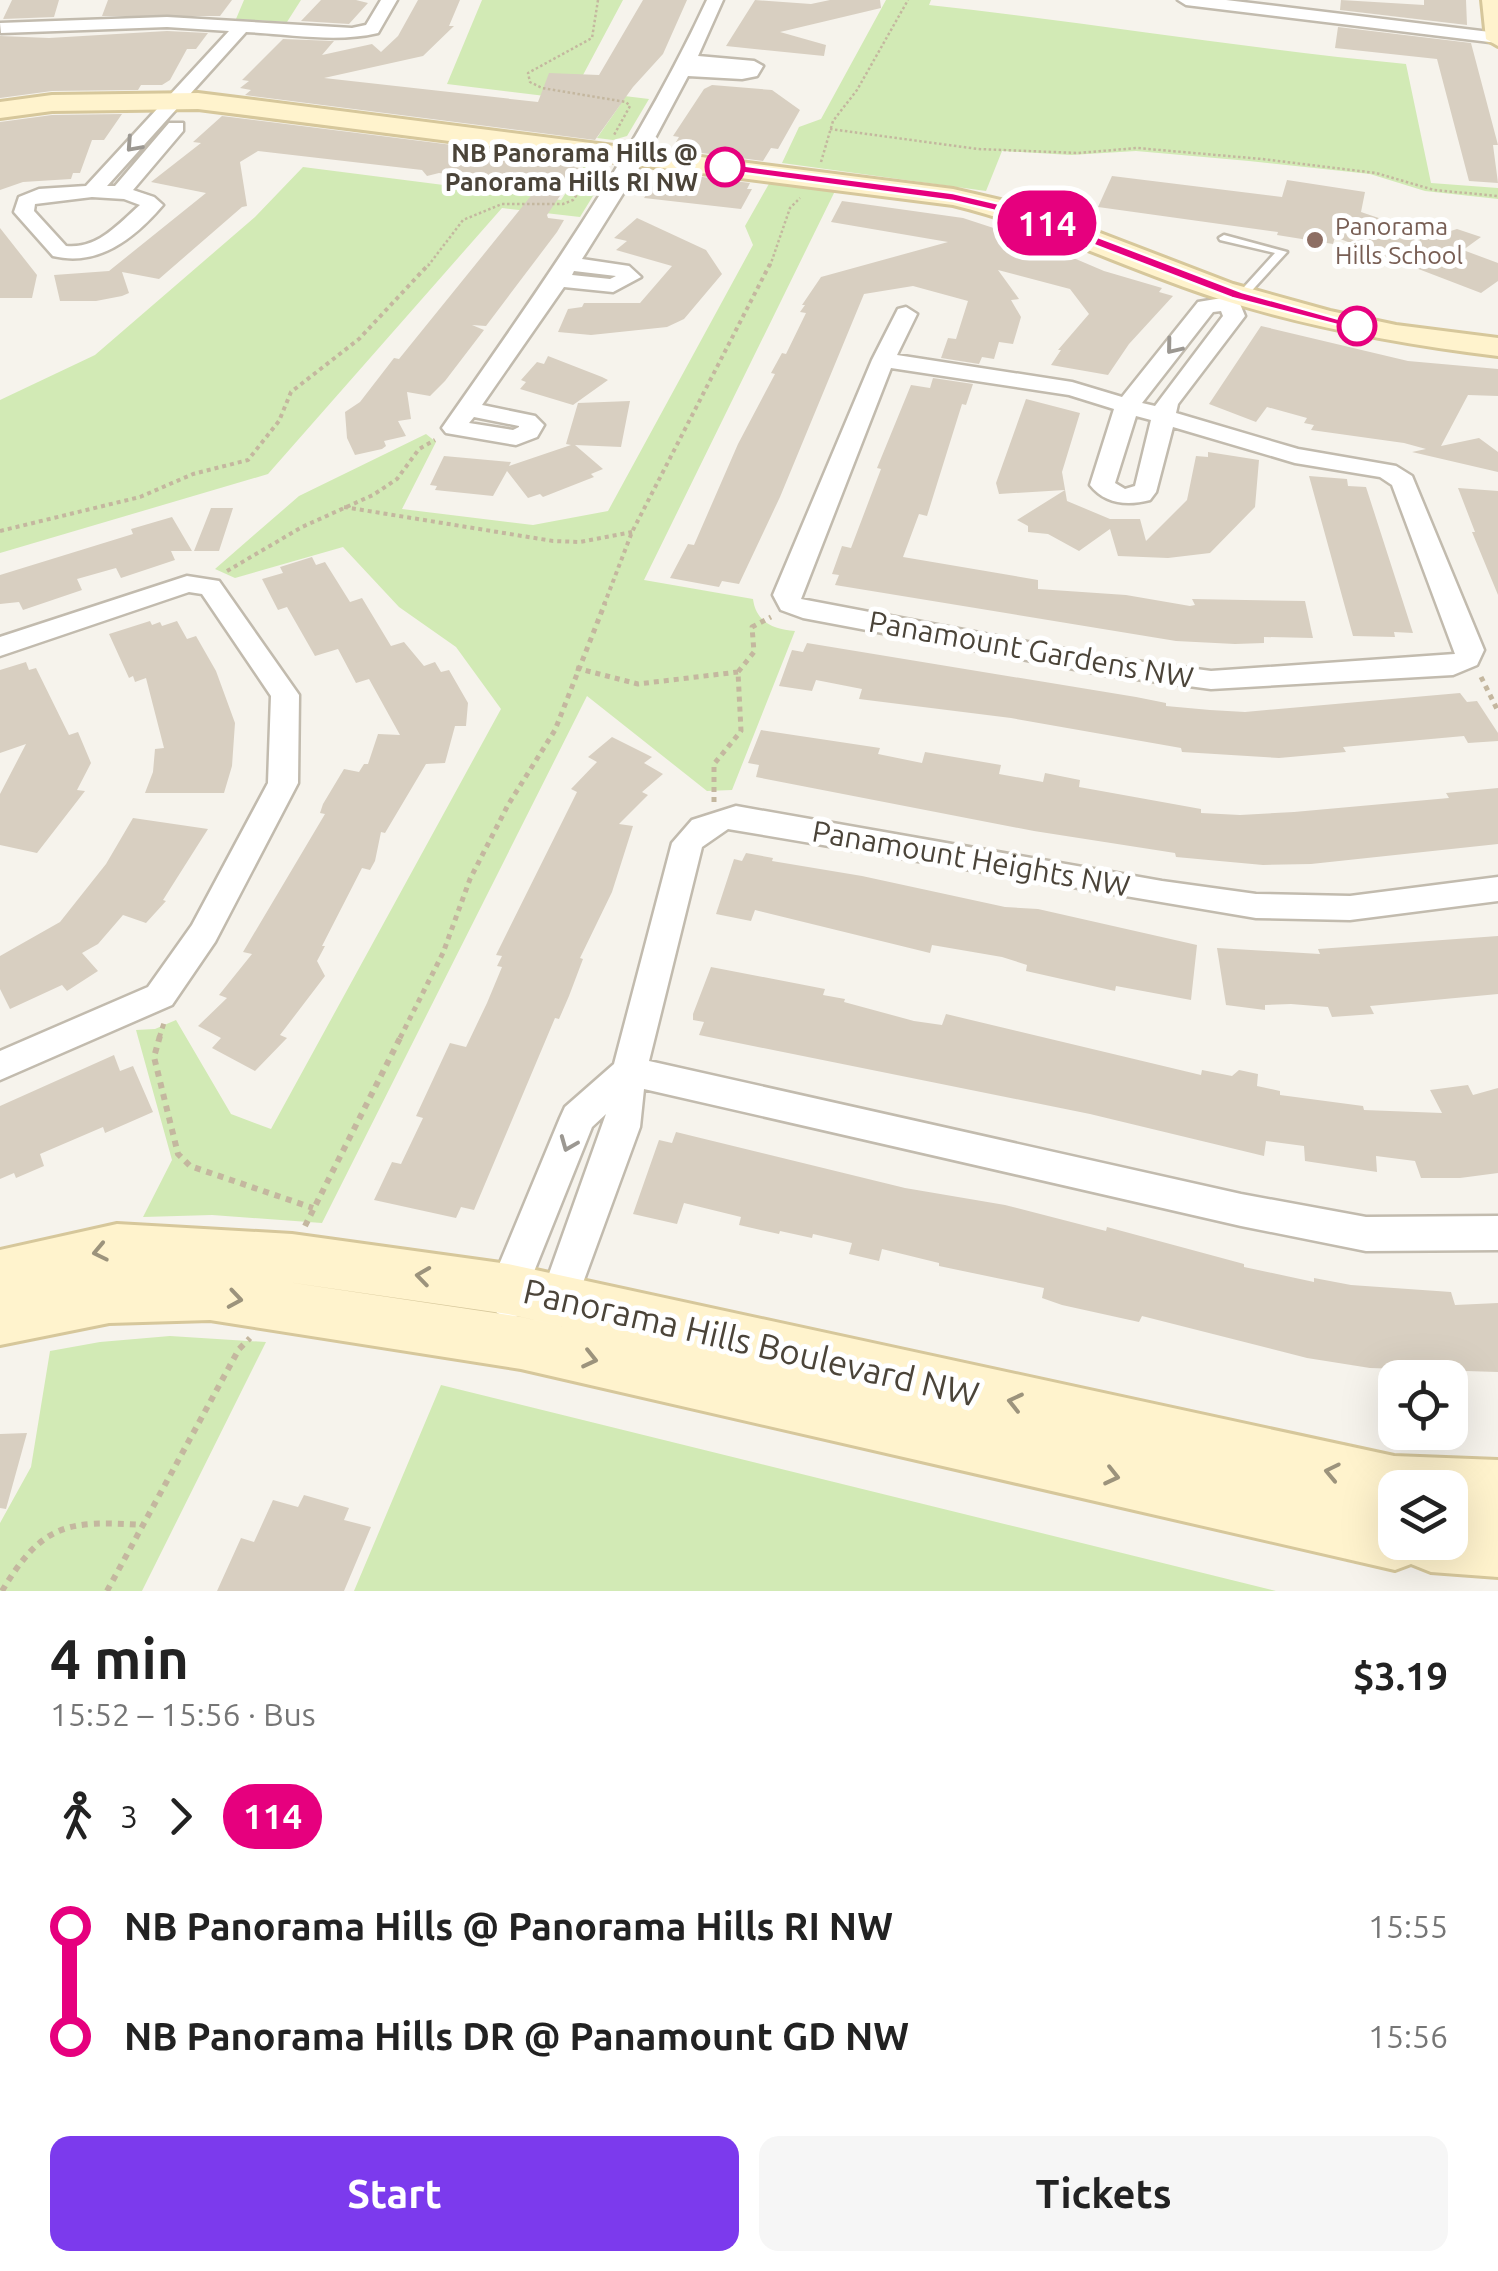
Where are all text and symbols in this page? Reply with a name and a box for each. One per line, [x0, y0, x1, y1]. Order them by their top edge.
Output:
one-way arrow [126, 133, 144, 152]
place label: NB Panorama Hills @ Panorama Hills RI NW [445, 139, 698, 196]
marker: NB Panorama Hills @ Panorama Hills RI NW [706, 148, 744, 186]
line badge: 114 [990, 190, 1104, 256]
text: 114 [1017, 203, 1077, 243]
place label: Panorama Hills School [1335, 212, 1463, 269]
marker: Panorama Hills School [1304, 229, 1326, 251]
unlabelled marker [1338, 307, 1376, 345]
one-way arrow [1167, 336, 1185, 354]
street label: Panamount Gardens NW [866, 604, 1196, 694]
street label: Panamount Heights NW [810, 813, 1133, 903]
one-way arrow [559, 1134, 579, 1152]
one-way arrow [92, 1240, 109, 1261]
one-way arrow [415, 1267, 431, 1288]
street label: Panorama Hills Boulevard NW [520, 1270, 983, 1414]
one-way arrow [227, 1288, 243, 1309]
one-way arrow [581, 1347, 598, 1368]
map controls [1378, 1360, 1468, 1560]
button: locate [1378, 1360, 1468, 1450]
one-way arrow [1007, 1393, 1024, 1414]
one-way arrow [1324, 1463, 1341, 1484]
one-way arrow [1103, 1464, 1120, 1485]
button: layers [1378, 1470, 1468, 1560]
text: 4 min [50, 1628, 189, 1689]
text: $3.19 [1353, 1655, 1448, 1697]
text: 15:52 – 15:56 · Bus [50, 1696, 316, 1732]
icon: walk [50, 1789, 105, 1844]
icon: forward [153, 1789, 208, 1844]
text: 114 [243, 1796, 302, 1836]
text: 3 [120, 1798, 138, 1834]
text: NB Panorama Hills @ Panorama Hills RI NW [124, 1905, 893, 1947]
text: 15:55 [1368, 1908, 1448, 1944]
text: NB Panorama Hills DR @ Panamount GD NW [124, 2015, 909, 2057]
text: 15:56 [1368, 2018, 1448, 2054]
button: Start [50, 2136, 739, 2251]
button: Tickets [759, 2136, 1448, 2251]

